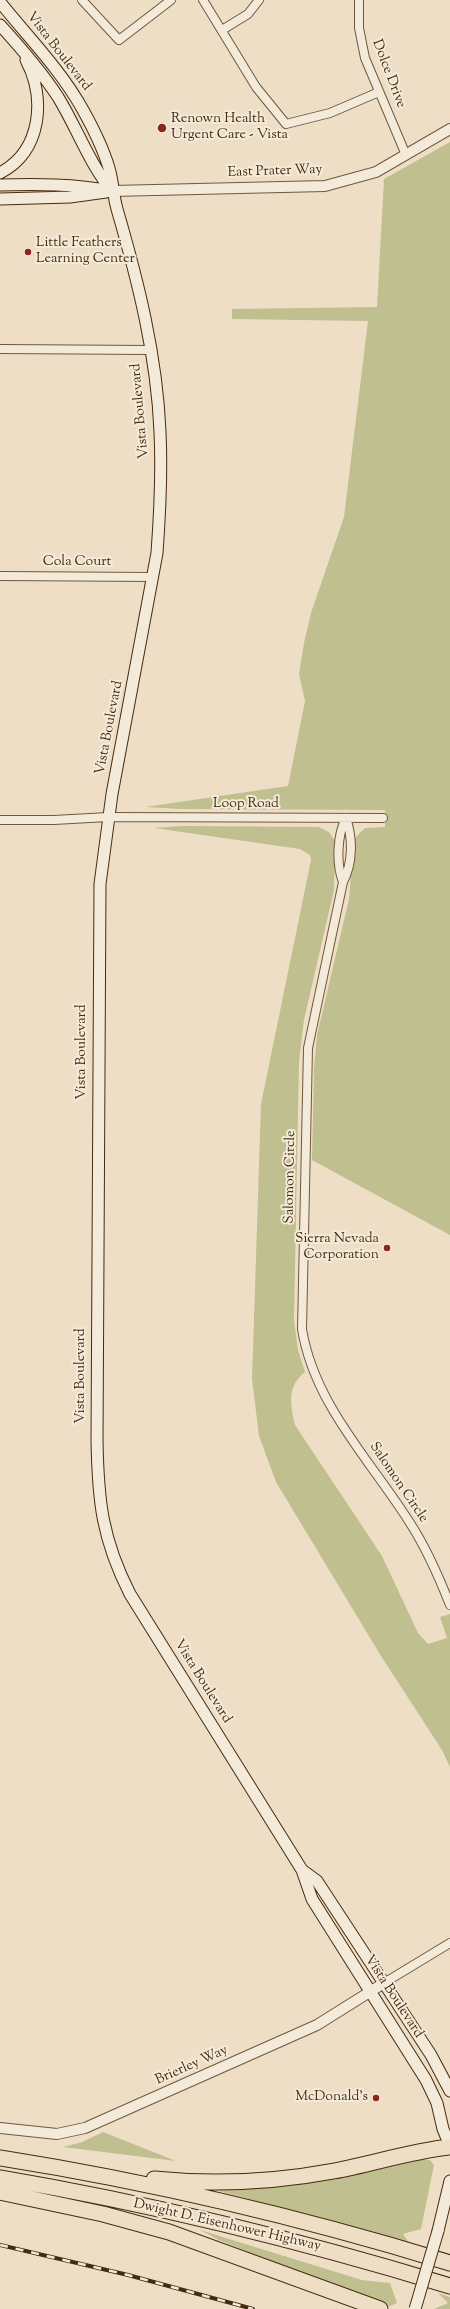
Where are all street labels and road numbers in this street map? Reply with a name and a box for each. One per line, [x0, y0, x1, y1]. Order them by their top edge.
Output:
street label: Vista Boulevard [22, 9, 94, 95]
street label: Dolce Drive [367, 37, 409, 111]
street label: East Prater Way [227, 162, 323, 182]
street label: Vista Boulevard [128, 363, 154, 459]
street label: Cola Court [43, 555, 111, 571]
street label: Vista Boulevard [93, 680, 127, 776]
street label: Loop Road [213, 797, 279, 813]
street label: Vista Boulevard [75, 1004, 91, 1100]
street label: Salomon Circle [282, 1130, 300, 1224]
street label: Vista Boulevard [74, 1328, 90, 1424]
street label: Salomon Circle [365, 1440, 431, 1526]
street label: Vista Boulevard [170, 1637, 234, 1727]
street label: Vista Boulevard [360, 1952, 426, 2042]
street label: Brierley Way [153, 2043, 231, 2089]
street label: Dwight D. Eisenhower Highway [132, 2196, 322, 2256]

